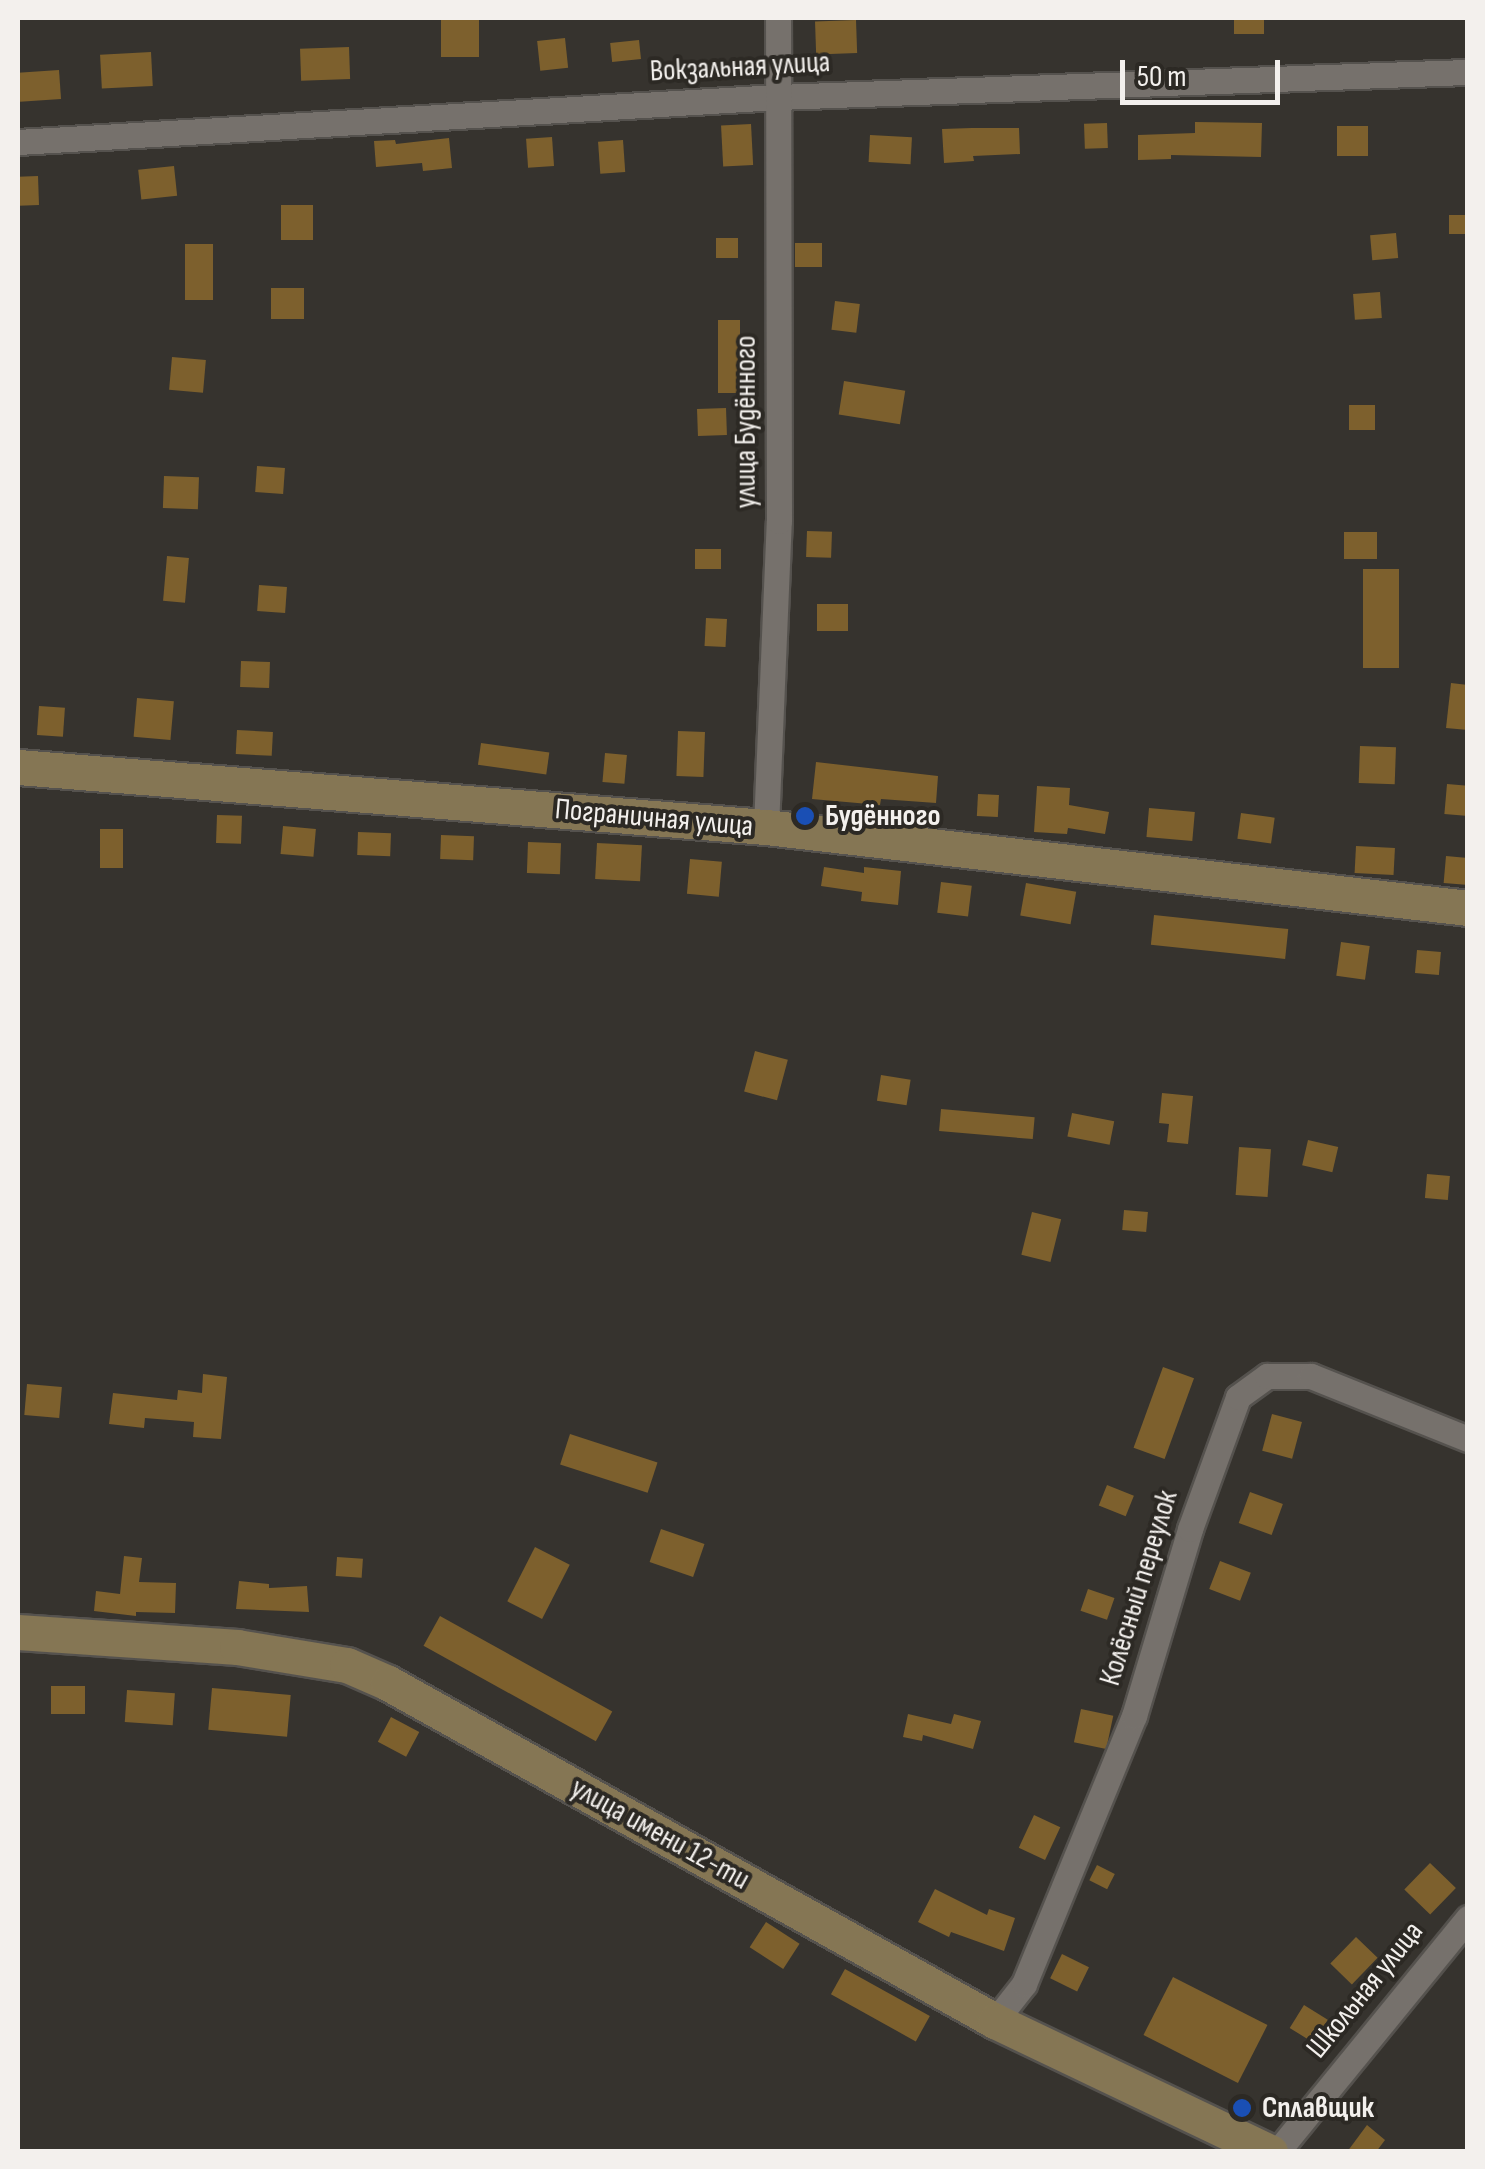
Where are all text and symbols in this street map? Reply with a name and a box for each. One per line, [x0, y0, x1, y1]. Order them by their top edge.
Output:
scale bar [1125, 40, 1285, 102]
street label: Вокзальная улица [649, 44, 831, 90]
text: 50 m [1137, 59, 1186, 95]
street label: улица Будённого [728, 336, 764, 508]
street label: Пограничная улица [553, 791, 755, 845]
place label: Будённого [825, 798, 941, 834]
marker: Будённого [794, 805, 816, 827]
street label: Колёсный переулок [1092, 1486, 1186, 1690]
street label: улица имени 12-ти [565, 1770, 755, 1898]
street label: Школьная улица [1299, 1914, 1431, 2066]
place label: Сплавщик [1262, 2090, 1374, 2126]
marker: Сплавщик [1231, 2097, 1253, 2119]

